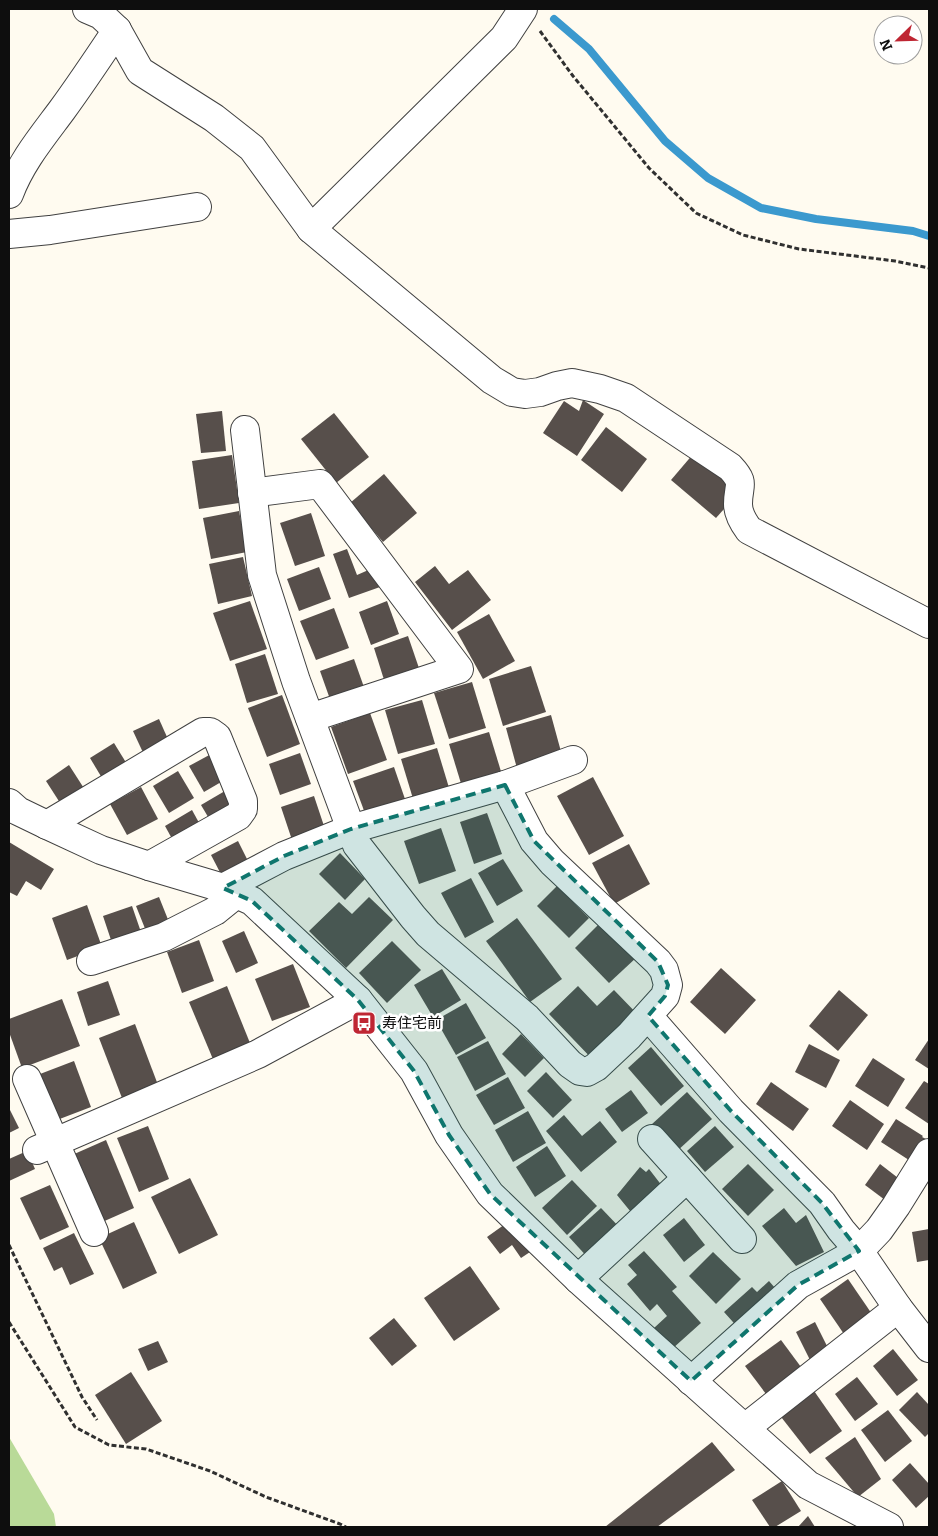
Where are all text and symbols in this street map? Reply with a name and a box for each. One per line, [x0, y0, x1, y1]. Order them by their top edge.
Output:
north arrow [873, 15, 923, 65]
text: N [876, 36, 896, 53]
bus stop icon: 寿住宅前 [351, 1010, 377, 1036]
place label: 寿住宅前 [382, 1014, 442, 1032]

